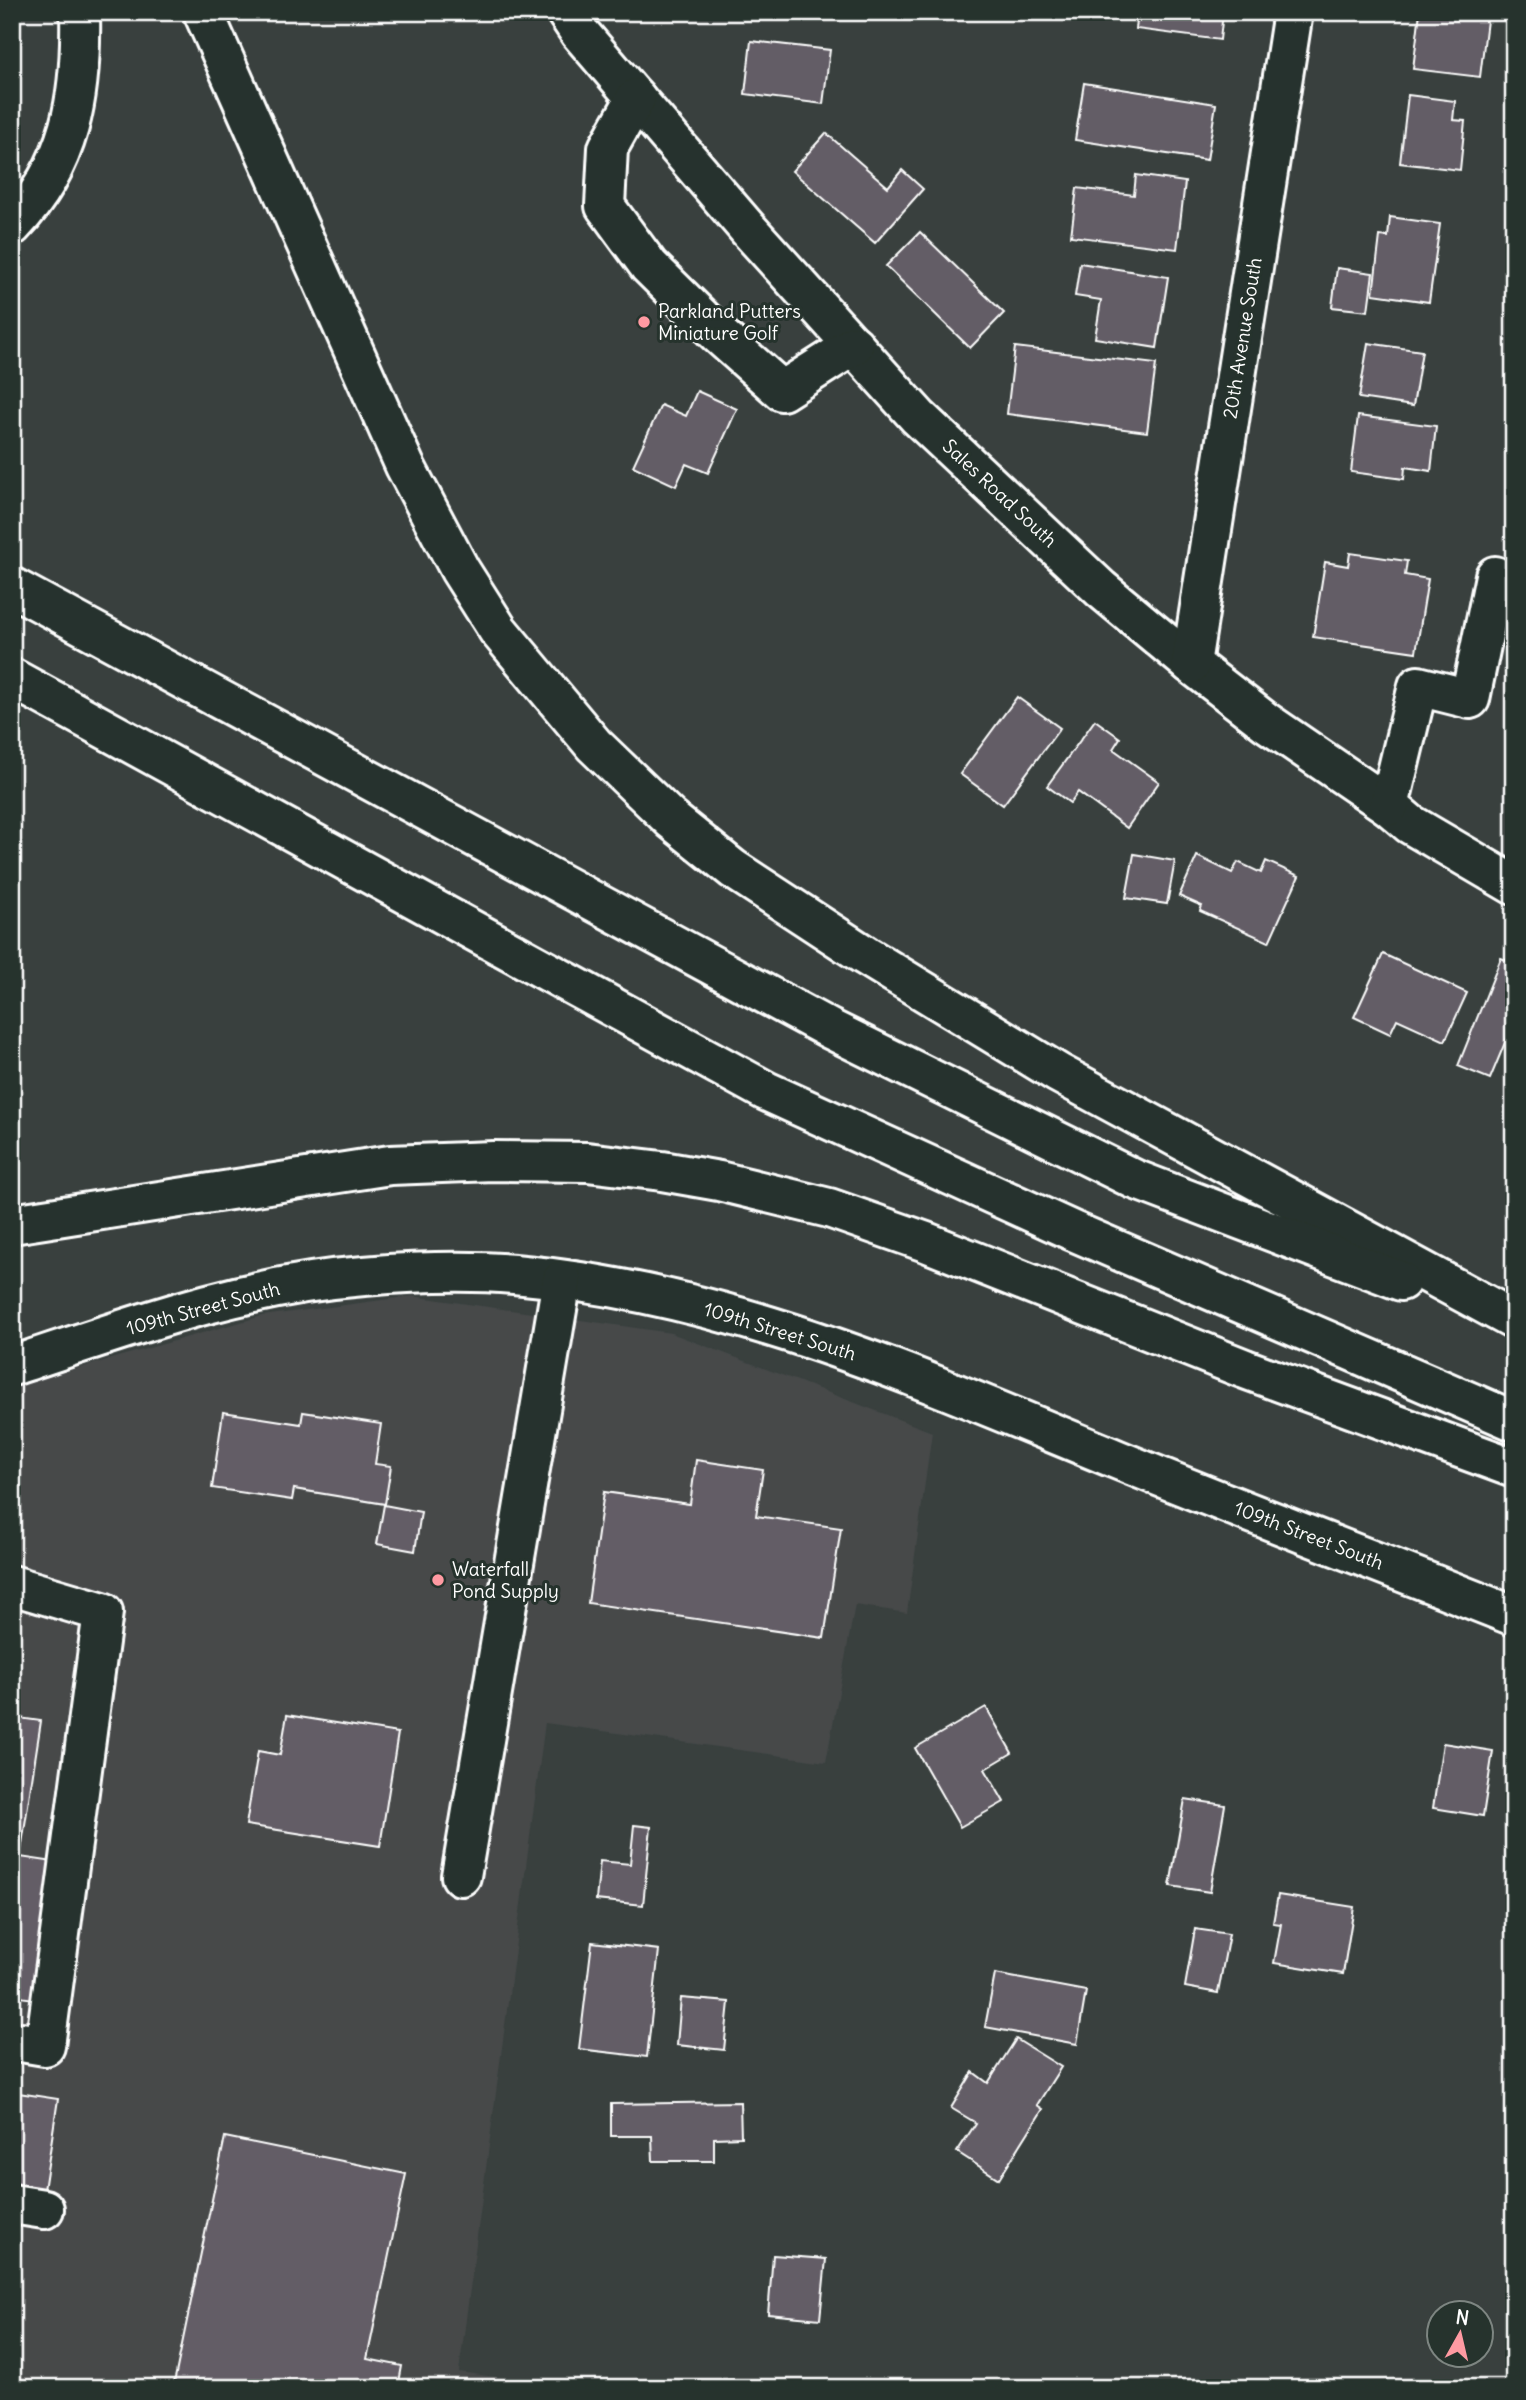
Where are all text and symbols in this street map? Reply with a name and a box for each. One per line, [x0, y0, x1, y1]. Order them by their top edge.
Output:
street label: 20th Avenue South [1217, 256, 1267, 420]
place label: Parkland Putters Miniature Golf [658, 299, 801, 345]
marker: Parkland Putters Miniature Golf [636, 314, 652, 330]
street label: Sales Road South [938, 434, 1062, 552]
street label: 109th Street South [124, 1276, 282, 1340]
street label: 109th Street South [701, 1296, 859, 1366]
street label: 109th Street South [1231, 1496, 1387, 1574]
place label: Waterfall Pond Supply [452, 1557, 559, 1603]
marker: Waterfall Pond Supply [430, 1572, 446, 1588]
north arrow [1424, 2298, 1494, 2368]
text: N [1454, 2304, 1471, 2330]

